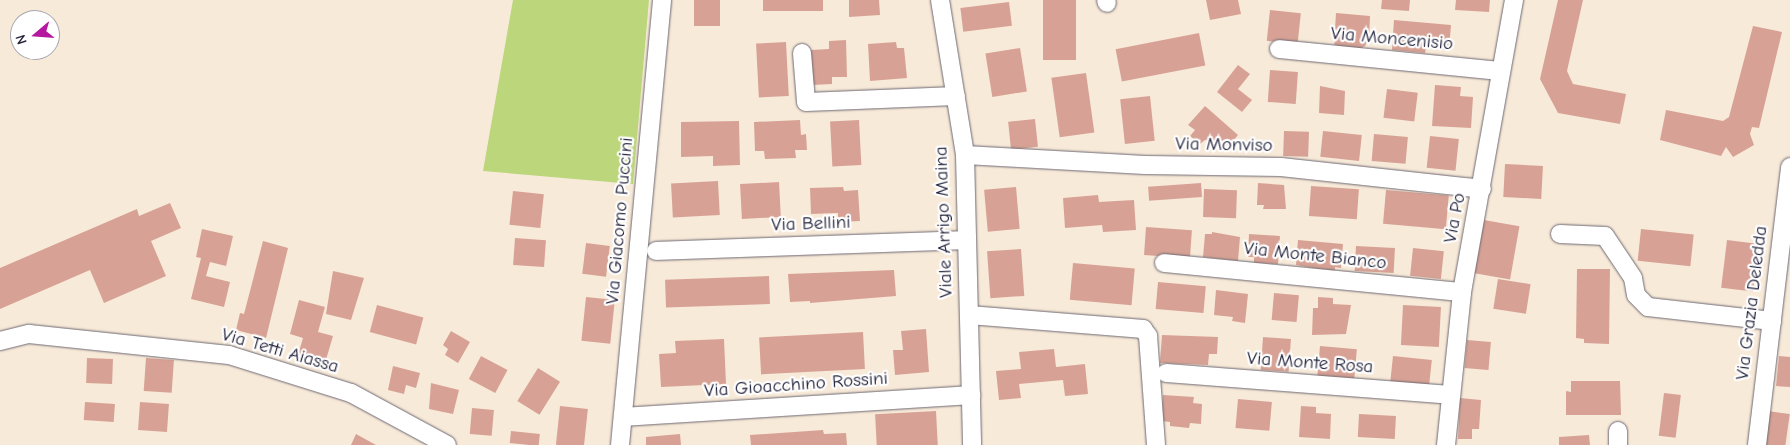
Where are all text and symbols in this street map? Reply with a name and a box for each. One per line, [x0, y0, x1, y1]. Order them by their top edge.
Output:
north arrow [10, 10, 60, 60]
street label: Via Moncenisio [1330, 22, 1454, 56]
text: N [12, 33, 31, 46]
street label: Via Monviso [1175, 133, 1273, 157]
street label: Via Giacomo Puccini [601, 137, 639, 305]
street label: Viale Arrigo Maina [930, 146, 958, 298]
street label: Via Po [1439, 191, 1471, 245]
street label: Via Bellini [771, 211, 851, 237]
street label: Via Grazia Deledda [1731, 225, 1773, 381]
street label: Via Monte Bianco [1242, 237, 1388, 275]
street label: Via Tetti Aiassa [219, 323, 341, 379]
street label: Via Monte Rosa [1246, 347, 1374, 379]
street label: Via Gioacchino Rossini [703, 367, 889, 403]

